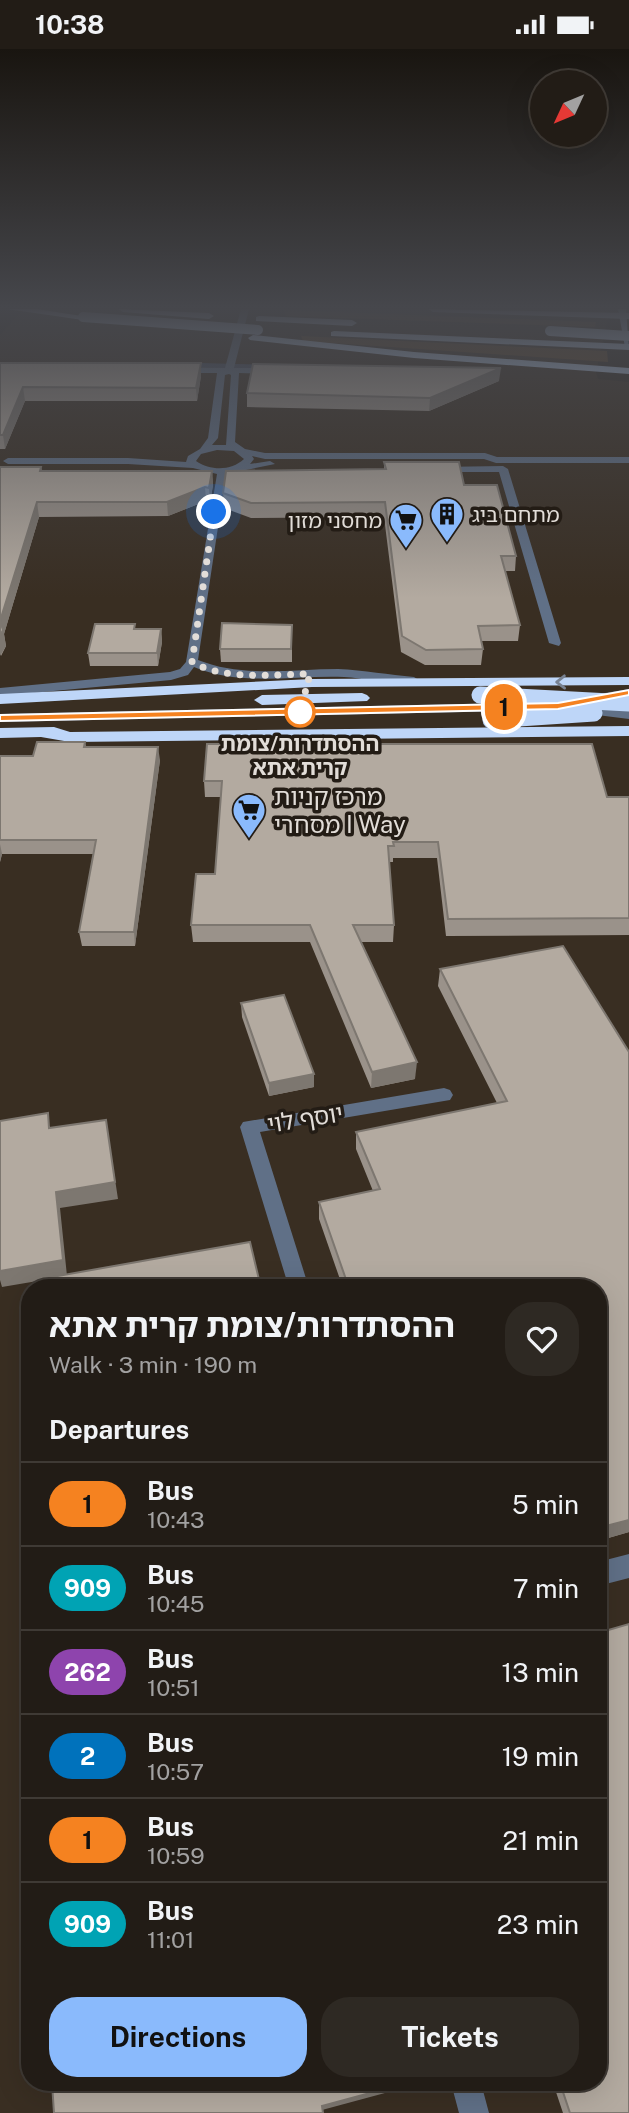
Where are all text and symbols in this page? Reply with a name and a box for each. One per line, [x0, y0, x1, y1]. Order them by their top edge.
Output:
text: 10:38 [35, 9, 105, 40]
north arrow [530, 70, 607, 147]
map controls [530, 70, 607, 147]
your location [196, 494, 231, 529]
building icon: מתחם ביג [428, 495, 466, 544]
supermarket icon: מחסני מזון [387, 501, 425, 550]
place label: מתחם ביג [472, 502, 560, 527]
place label: מחסני מזון [288, 508, 382, 533]
one-way arrow [555, 674, 566, 690]
line badge: 1 [481, 684, 527, 730]
text: 1 [499, 693, 509, 721]
marker: ההסתדרות/צומת קרית אתא [285, 697, 315, 727]
place label: ההסתדרות/צומת קרית אתא [221, 731, 379, 780]
place label: מרכז קניות מסחרי I Way [274, 782, 406, 838]
supermarket icon: מרכז קניות מסחרי I Way [230, 791, 268, 840]
street label: יוסף לוי [265, 1098, 345, 1138]
button: heart [505, 1302, 579, 1376]
text: ההסתדרות/צומת קרית אתא [49, 1306, 455, 1344]
text: Walk · 3 min · 190 m [49, 1351, 257, 1378]
text: Departures [49, 1414, 189, 1445]
text: Bus [147, 1475, 194, 1506]
text: 5 min [512, 1489, 579, 1520]
text: 1 [82, 1490, 93, 1518]
text: 10:43 [147, 1506, 204, 1533]
text: Bus [147, 1559, 194, 1590]
text: 7 min [513, 1573, 579, 1604]
text: 909 [64, 1574, 111, 1602]
text: 10:45 [147, 1590, 204, 1617]
text: Bus [147, 1643, 194, 1674]
text: 13 min [502, 1657, 579, 1688]
text: 262 [64, 1658, 111, 1686]
text: 10:51 [147, 1674, 200, 1701]
text: Bus [147, 1727, 194, 1758]
text: 19 min [502, 1741, 579, 1772]
text: 2 [80, 1742, 95, 1770]
text: 10:57 [147, 1758, 204, 1785]
text: Bus [147, 1811, 194, 1842]
text: 21 min [503, 1825, 579, 1856]
text: 1 [82, 1826, 93, 1854]
text: 10:59 [147, 1842, 205, 1869]
text: Bus [147, 1895, 194, 1926]
text: 23 min [497, 1909, 579, 1940]
text: 909 [64, 1910, 111, 1938]
text: 11:01 [147, 1926, 194, 1953]
button: Directions [49, 1997, 307, 2077]
button: Tickets [321, 1997, 579, 2077]

